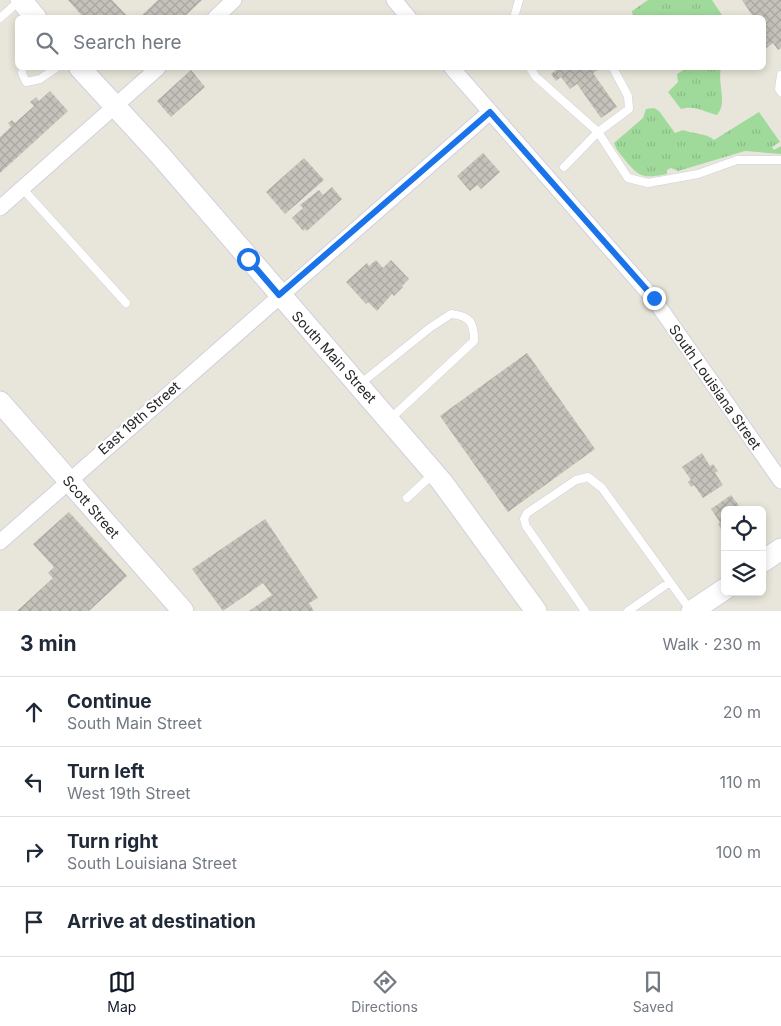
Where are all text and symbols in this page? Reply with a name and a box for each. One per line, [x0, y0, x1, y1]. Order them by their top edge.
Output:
search box [15, 15, 766, 70]
icon: search [33, 29, 61, 57]
text: Search here [73, 31, 182, 54]
route start [237, 248, 260, 271]
route end [643, 287, 666, 310]
street label: South Main Street [289, 307, 380, 407]
street label: South Louisiana Street [666, 321, 765, 453]
street label: East 19th Street [94, 377, 183, 458]
street label: Scott Street [59, 472, 124, 542]
map controls [721, 506, 766, 596]
button: locate [721, 506, 766, 551]
button: layers [721, 551, 766, 596]
text: 3 min [20, 631, 76, 656]
text: Walk · 230 m [663, 634, 761, 654]
text: Continue [67, 690, 152, 713]
icon: ahead [20, 698, 48, 726]
text: 20 m [723, 702, 761, 722]
text: South Main Street [67, 713, 202, 733]
text: Turn left [67, 760, 145, 783]
icon: left [20, 768, 48, 796]
text: 110 m [719, 772, 761, 792]
text: West 19th Street [67, 783, 190, 803]
text: Turn right [67, 830, 158, 853]
icon: right [20, 838, 48, 866]
text: 100 m [716, 842, 761, 862]
text: South Louisiana Street [67, 853, 237, 873]
icon: arrive [20, 908, 48, 936]
text: Arrive at destination [67, 910, 256, 933]
tab: Map [107, 968, 136, 1015]
tab: Directions [351, 968, 418, 1015]
tab: Saved [633, 968, 674, 1015]

